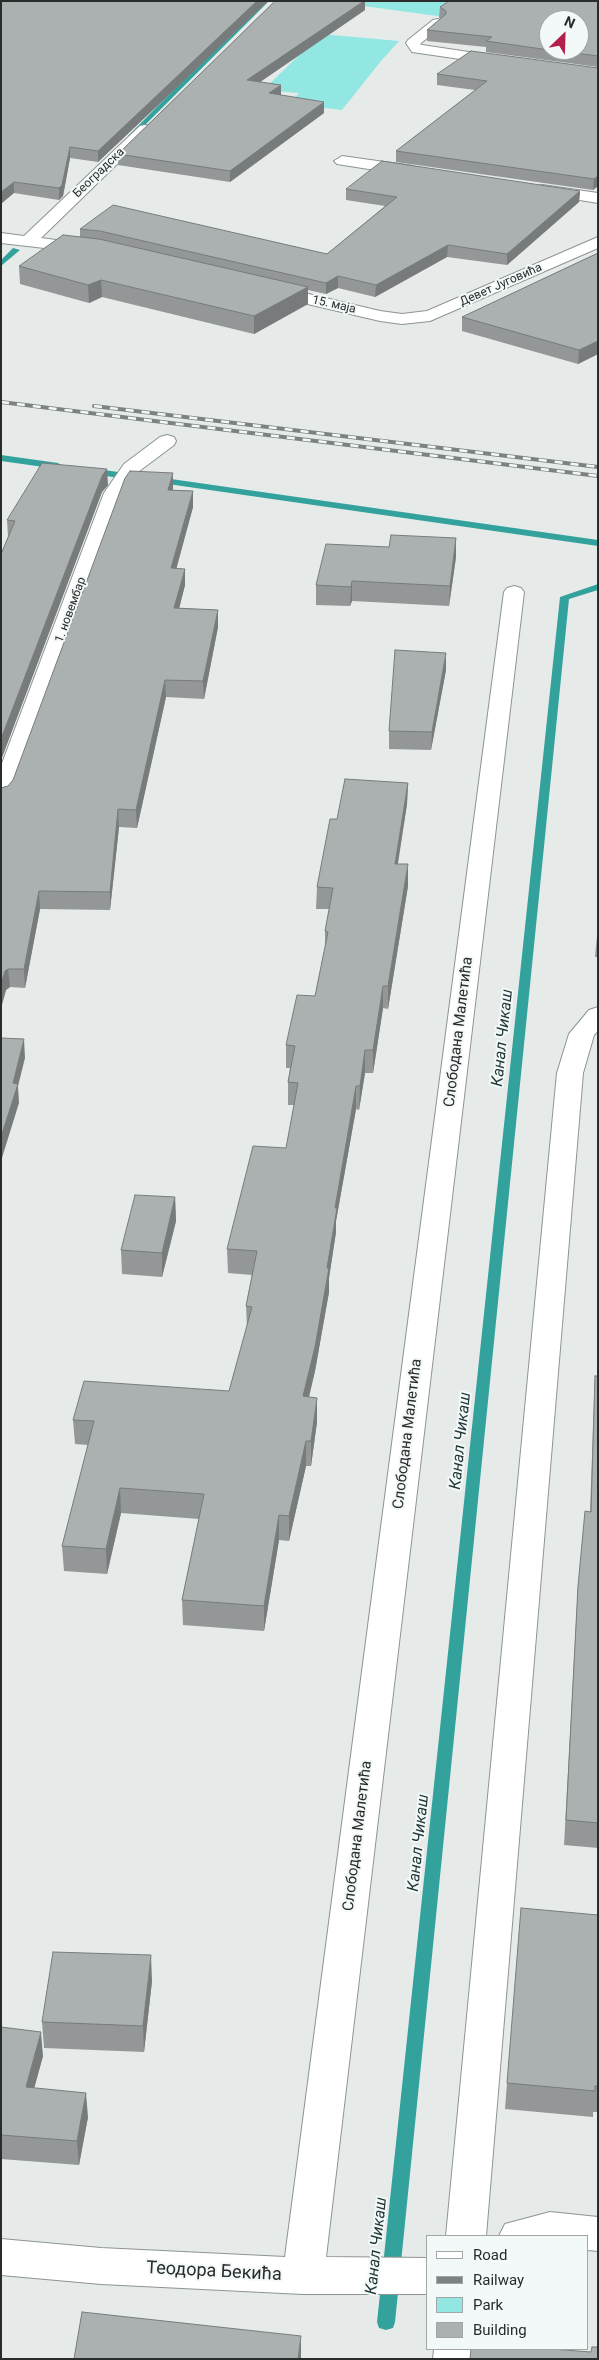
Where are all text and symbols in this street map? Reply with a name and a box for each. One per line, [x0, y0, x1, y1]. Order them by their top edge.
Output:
north arrow [539, 10, 589, 60]
text: N [562, 13, 577, 32]
street label: Београдска [70, 145, 128, 201]
street label: Девет Југовића [458, 260, 544, 310]
street label: 15. маја [311, 293, 357, 317]
street label: 1. новембар [52, 575, 90, 645]
street label: Слободана Малетића [441, 956, 477, 1108]
water label: Канал Чикаш [488, 988, 518, 1088]
street label: Слободана Малетића [390, 1358, 426, 1510]
water label: Канал Чикаш [446, 1391, 476, 1491]
street label: Слободана Малетића [340, 1760, 376, 1912]
water label: Канал Чикаш [404, 1793, 434, 1893]
water label: Канал Чикаш [362, 2196, 392, 2296]
legend [426, 2235, 589, 2350]
text: Road [473, 2246, 507, 2264]
street label: Теодора Бекића [146, 2258, 282, 2286]
text: Railway [473, 2271, 524, 2289]
text: Park [473, 2296, 503, 2314]
text: Building [473, 2321, 527, 2339]

